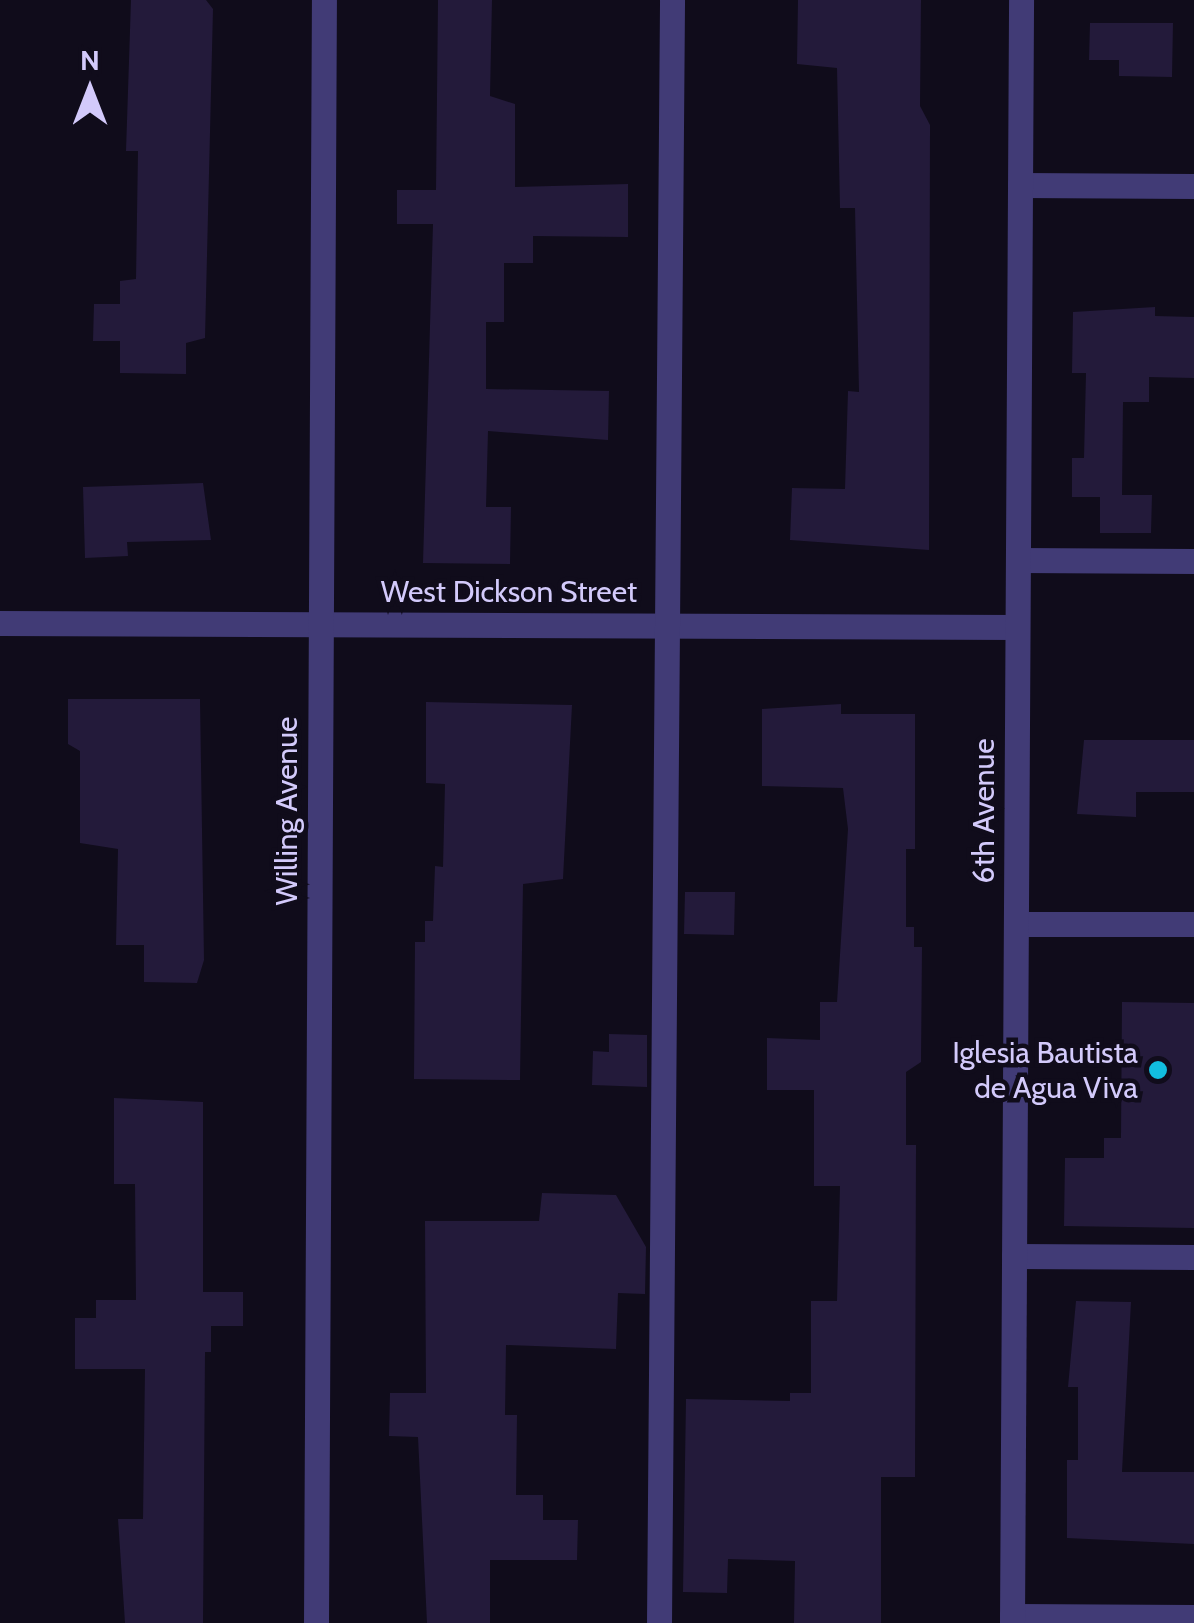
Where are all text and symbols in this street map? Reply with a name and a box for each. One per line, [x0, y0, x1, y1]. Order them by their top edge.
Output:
north arrow [40, 40, 140, 140]
text: N [80, 43, 100, 77]
street label: West Dickson Street [381, 574, 637, 610]
street label: Willing Avenue [269, 717, 305, 905]
street label: 6th Avenue [966, 738, 1002, 884]
place label: Iglesia Bautista de Agua Viva [952, 1035, 1138, 1106]
marker: Iglesia Bautista de Agua Viva [1147, 1059, 1169, 1081]

